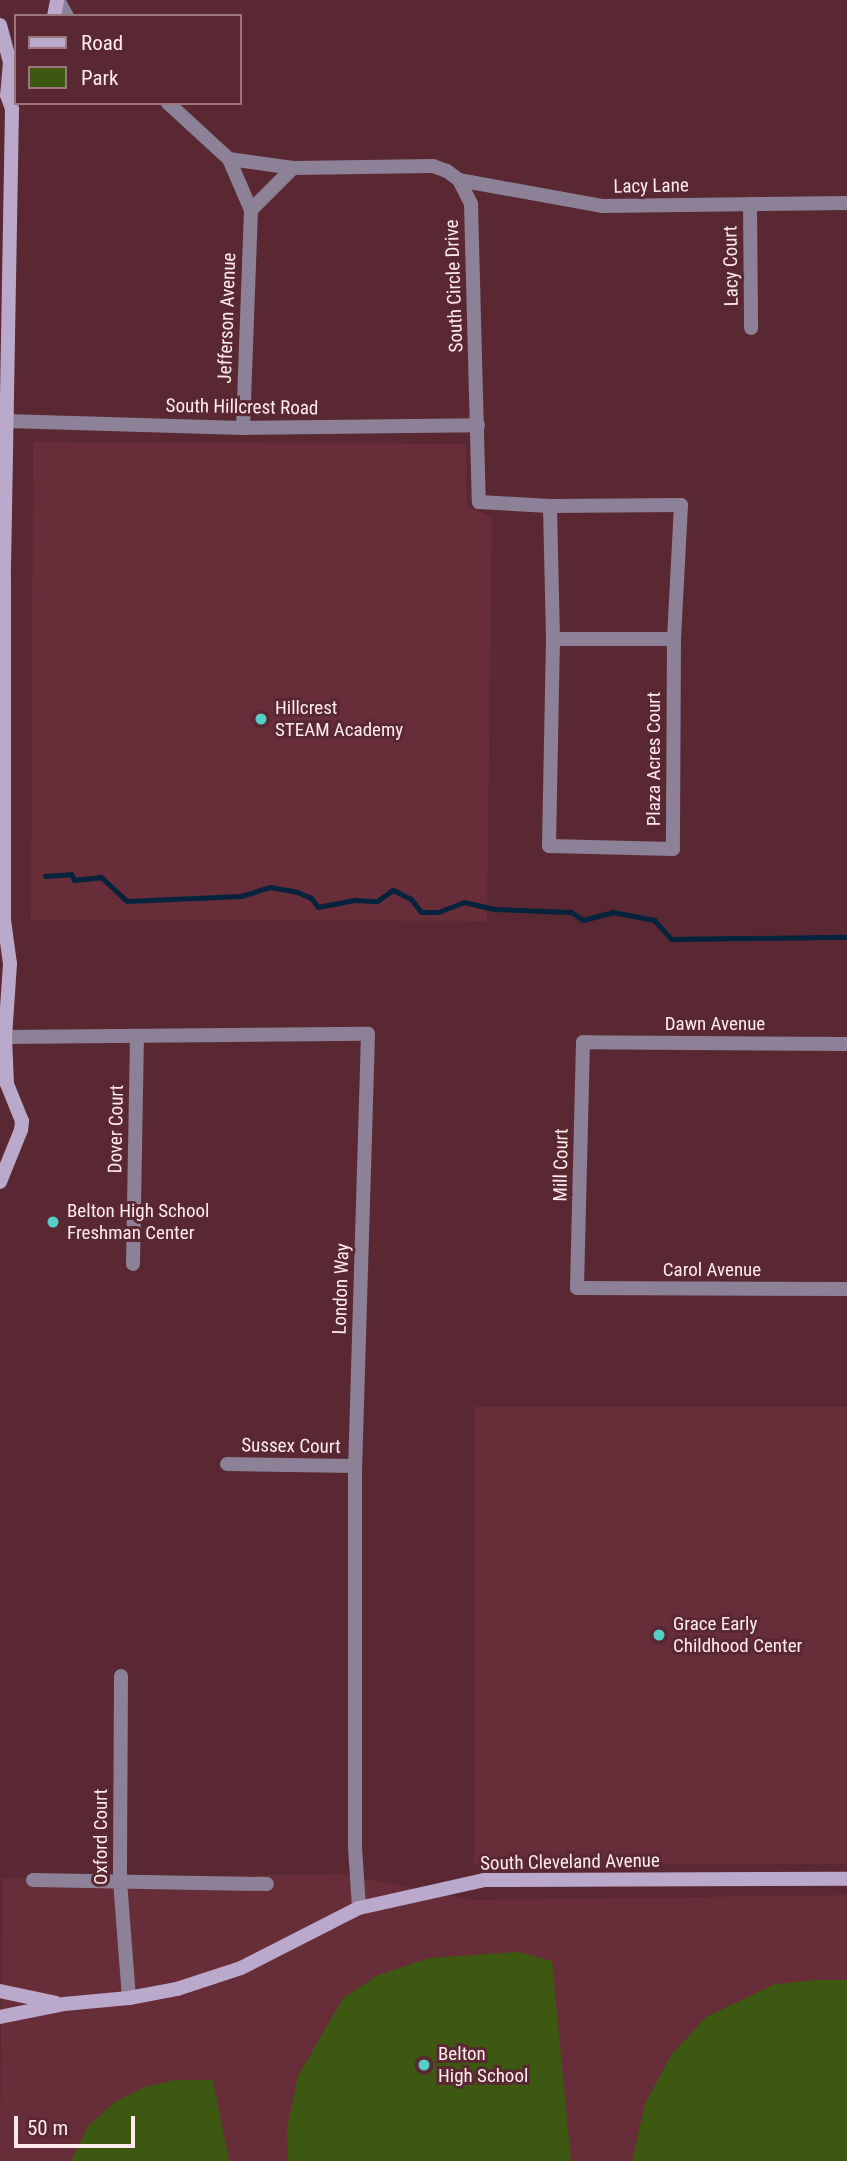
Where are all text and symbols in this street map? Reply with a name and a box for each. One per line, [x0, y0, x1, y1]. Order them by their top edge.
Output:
legend [14, 14, 242, 105]
text: Road [81, 31, 123, 55]
text: Park [81, 66, 118, 90]
street label: Lacy Lane [613, 174, 689, 198]
street label: South Circle Drive [440, 219, 468, 353]
street label: Lacy Court [719, 226, 743, 306]
street label: Jefferson Avenue [213, 252, 241, 384]
street label: South Hillcrest Road [165, 394, 319, 420]
street label: Plaza Acres Court [643, 692, 665, 826]
place label: Hillcrest STEAM Academy [275, 697, 403, 741]
marker: Hillcrest STEAM Academy [253, 711, 269, 727]
street label: Dawn Avenue [665, 1013, 765, 1035]
street label: Dover Court [104, 1084, 128, 1174]
street label: Mill Court [549, 1128, 573, 1202]
place label: Belton High School Freshman Center [67, 1200, 209, 1244]
marker: Belton High School Freshman Center [45, 1214, 61, 1230]
street label: London Way [328, 1243, 354, 1335]
street label: Carol Avenue [663, 1259, 761, 1281]
street label: Sussex Court [241, 1434, 341, 1458]
place label: Grace Early Childhood Center [673, 1613, 802, 1657]
marker: Grace Early Childhood Center [651, 1627, 667, 1643]
street label: Oxford Court [90, 1789, 112, 1885]
street label: South Cleveland Avenue [480, 1849, 660, 1875]
place label: Belton High School [438, 2043, 528, 2087]
marker: Belton High School [416, 2057, 432, 2073]
scale bar [18, 2102, 138, 2146]
text: 50 m [27, 2116, 68, 2140]

